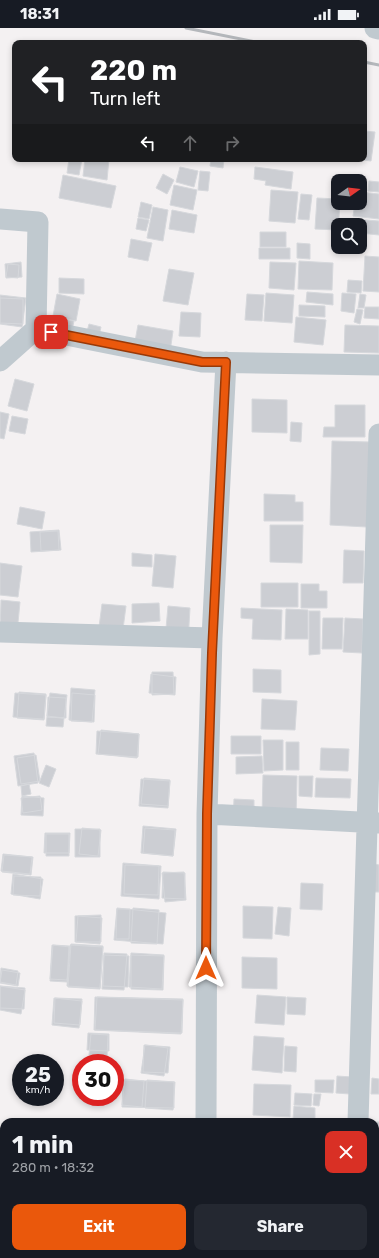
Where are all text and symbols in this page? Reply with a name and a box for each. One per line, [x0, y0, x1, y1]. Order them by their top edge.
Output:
text: 18:31 [20, 5, 59, 23]
text: 220 m [90, 54, 177, 87]
icon: left [24, 56, 76, 108]
text: Turn left [90, 88, 160, 110]
icon: left [137, 132, 159, 154]
icon: ahead [179, 132, 201, 154]
icon: right [221, 132, 243, 154]
north arrow [331, 174, 367, 210]
map controls [331, 174, 367, 254]
button: search [331, 218, 367, 254]
pin [34, 315, 68, 349]
icon: arrive [40, 321, 62, 343]
position arrow [185, 947, 227, 989]
speed limit sign: 30 [72, 1054, 124, 1106]
text: 25 [25, 1063, 51, 1087]
text: km/h [26, 1084, 50, 1096]
text: 1 min [12, 1131, 73, 1159]
button: close [325, 1131, 367, 1173]
text: 280 m · 18:32 [12, 1160, 94, 1175]
button: Exit [12, 1204, 186, 1250]
button: Share [194, 1204, 367, 1250]

